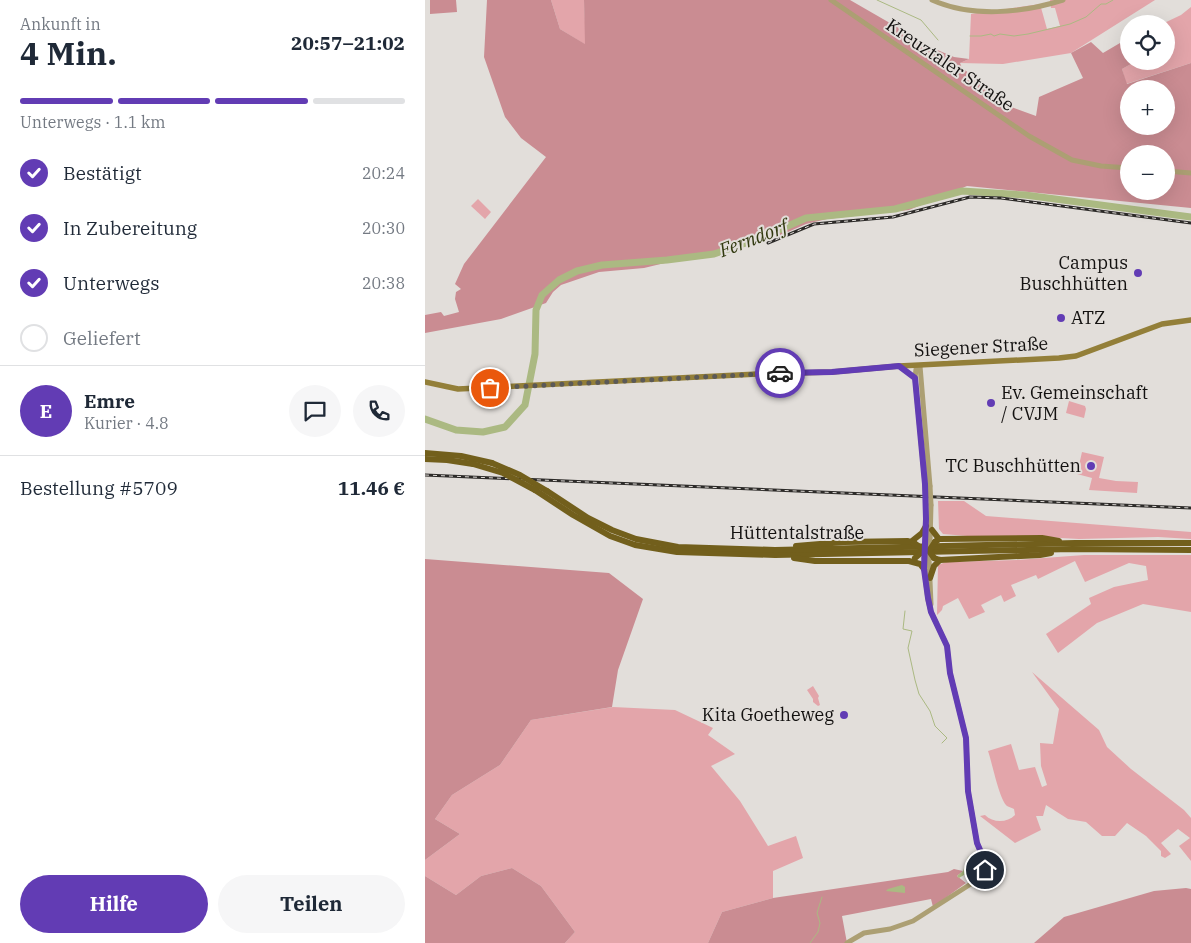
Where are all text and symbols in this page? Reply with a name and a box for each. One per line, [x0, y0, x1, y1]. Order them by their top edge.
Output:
street label: Kreuztaler Straße [882, 13, 1019, 116]
text: Ankunft in [20, 14, 101, 34]
map controls [1120, 15, 1175, 200]
button: locate [1120, 15, 1175, 70]
text: 20:57–21:02 [291, 31, 405, 55]
text: 4 Min. [20, 32, 117, 74]
button: + [1120, 80, 1175, 135]
text: Unterwegs · 1.1 km [20, 112, 166, 132]
button: − [1120, 145, 1175, 200]
icon: check [20, 159, 48, 187]
text: Bestätigt [63, 161, 142, 185]
text: 20:24 [362, 163, 405, 183]
water label: Ferndorf [714, 213, 794, 262]
icon: check [20, 214, 48, 242]
text: In Zubereitung [63, 216, 197, 240]
text: 20:30 [362, 218, 405, 238]
place label: Campus Buschhütten [1020, 251, 1128, 295]
marker: Campus Buschhütten [1132, 267, 1144, 279]
icon: check [20, 269, 48, 297]
text: Unterwegs [63, 271, 159, 295]
text: 20:38 [362, 273, 405, 293]
place label: ATZ [1071, 306, 1106, 329]
marker: ATZ [1055, 312, 1067, 324]
text: Geliefert [63, 326, 141, 350]
street label: Siegener Straße [913, 331, 1049, 362]
courier [755, 348, 805, 398]
icon: car [766, 359, 794, 387]
pin [469, 367, 511, 409]
icon: bag [476, 374, 504, 402]
place label: Ev. Gemeinschaft / CVJM [1001, 381, 1148, 425]
button: chat [289, 385, 341, 437]
button: phone [353, 385, 405, 437]
text: Emre [84, 389, 135, 413]
marker: Ev. Gemeinschaft / CVJM [985, 397, 997, 409]
text: E [40, 399, 52, 423]
text: Kurier · 4.8 [84, 413, 169, 433]
place label: TC Buschhütten [945, 454, 1081, 477]
marker: TC Buschhütten [1085, 460, 1097, 472]
text: Bestellung #5709 [20, 476, 178, 500]
text: 11.46 € [338, 476, 405, 500]
street label: Hüttentalstraße [730, 521, 864, 544]
place label: Kita Goetheweg [702, 703, 834, 726]
marker: Kita Goetheweg [838, 709, 850, 721]
pin [964, 849, 1006, 891]
icon: home [971, 856, 999, 884]
button: Hilfe [20, 875, 208, 933]
button: Teilen [218, 875, 405, 933]

